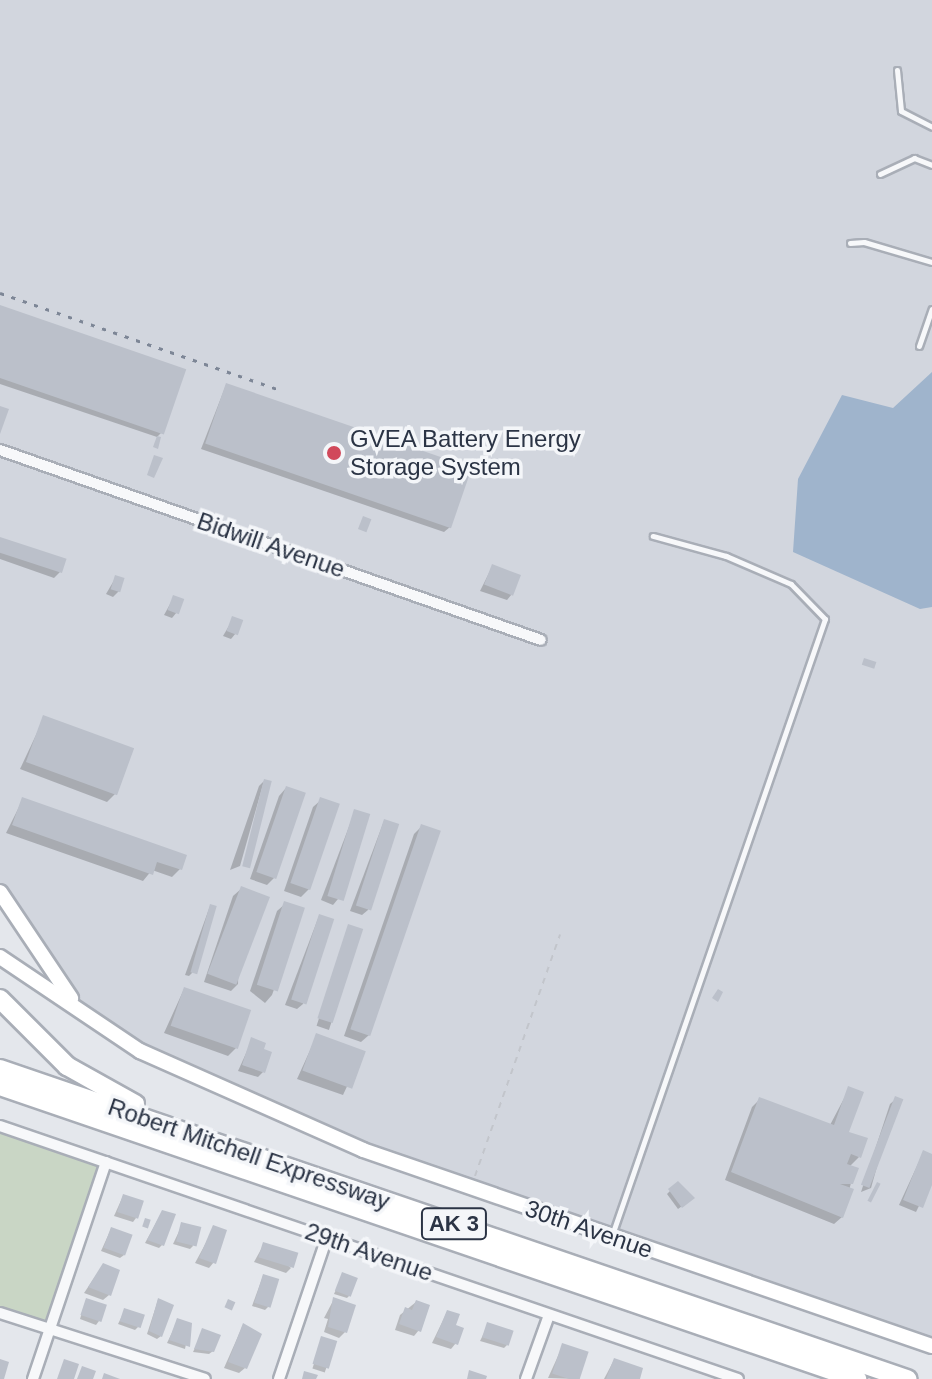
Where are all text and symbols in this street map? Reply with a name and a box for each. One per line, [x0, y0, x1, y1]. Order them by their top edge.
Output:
place label: GVEA Battery Energy Storage System [350, 425, 582, 481]
marker: GVEA Battery Energy Storage System [325, 444, 343, 462]
street label: Bidwill Avenue [193, 506, 349, 584]
street label: Robert Mitchell Expressway [104, 1092, 394, 1216]
street label: 30th Avenue [521, 1194, 657, 1264]
road number: AK 3 [420, 1206, 488, 1242]
street label: 29th Avenue [301, 1217, 437, 1287]

